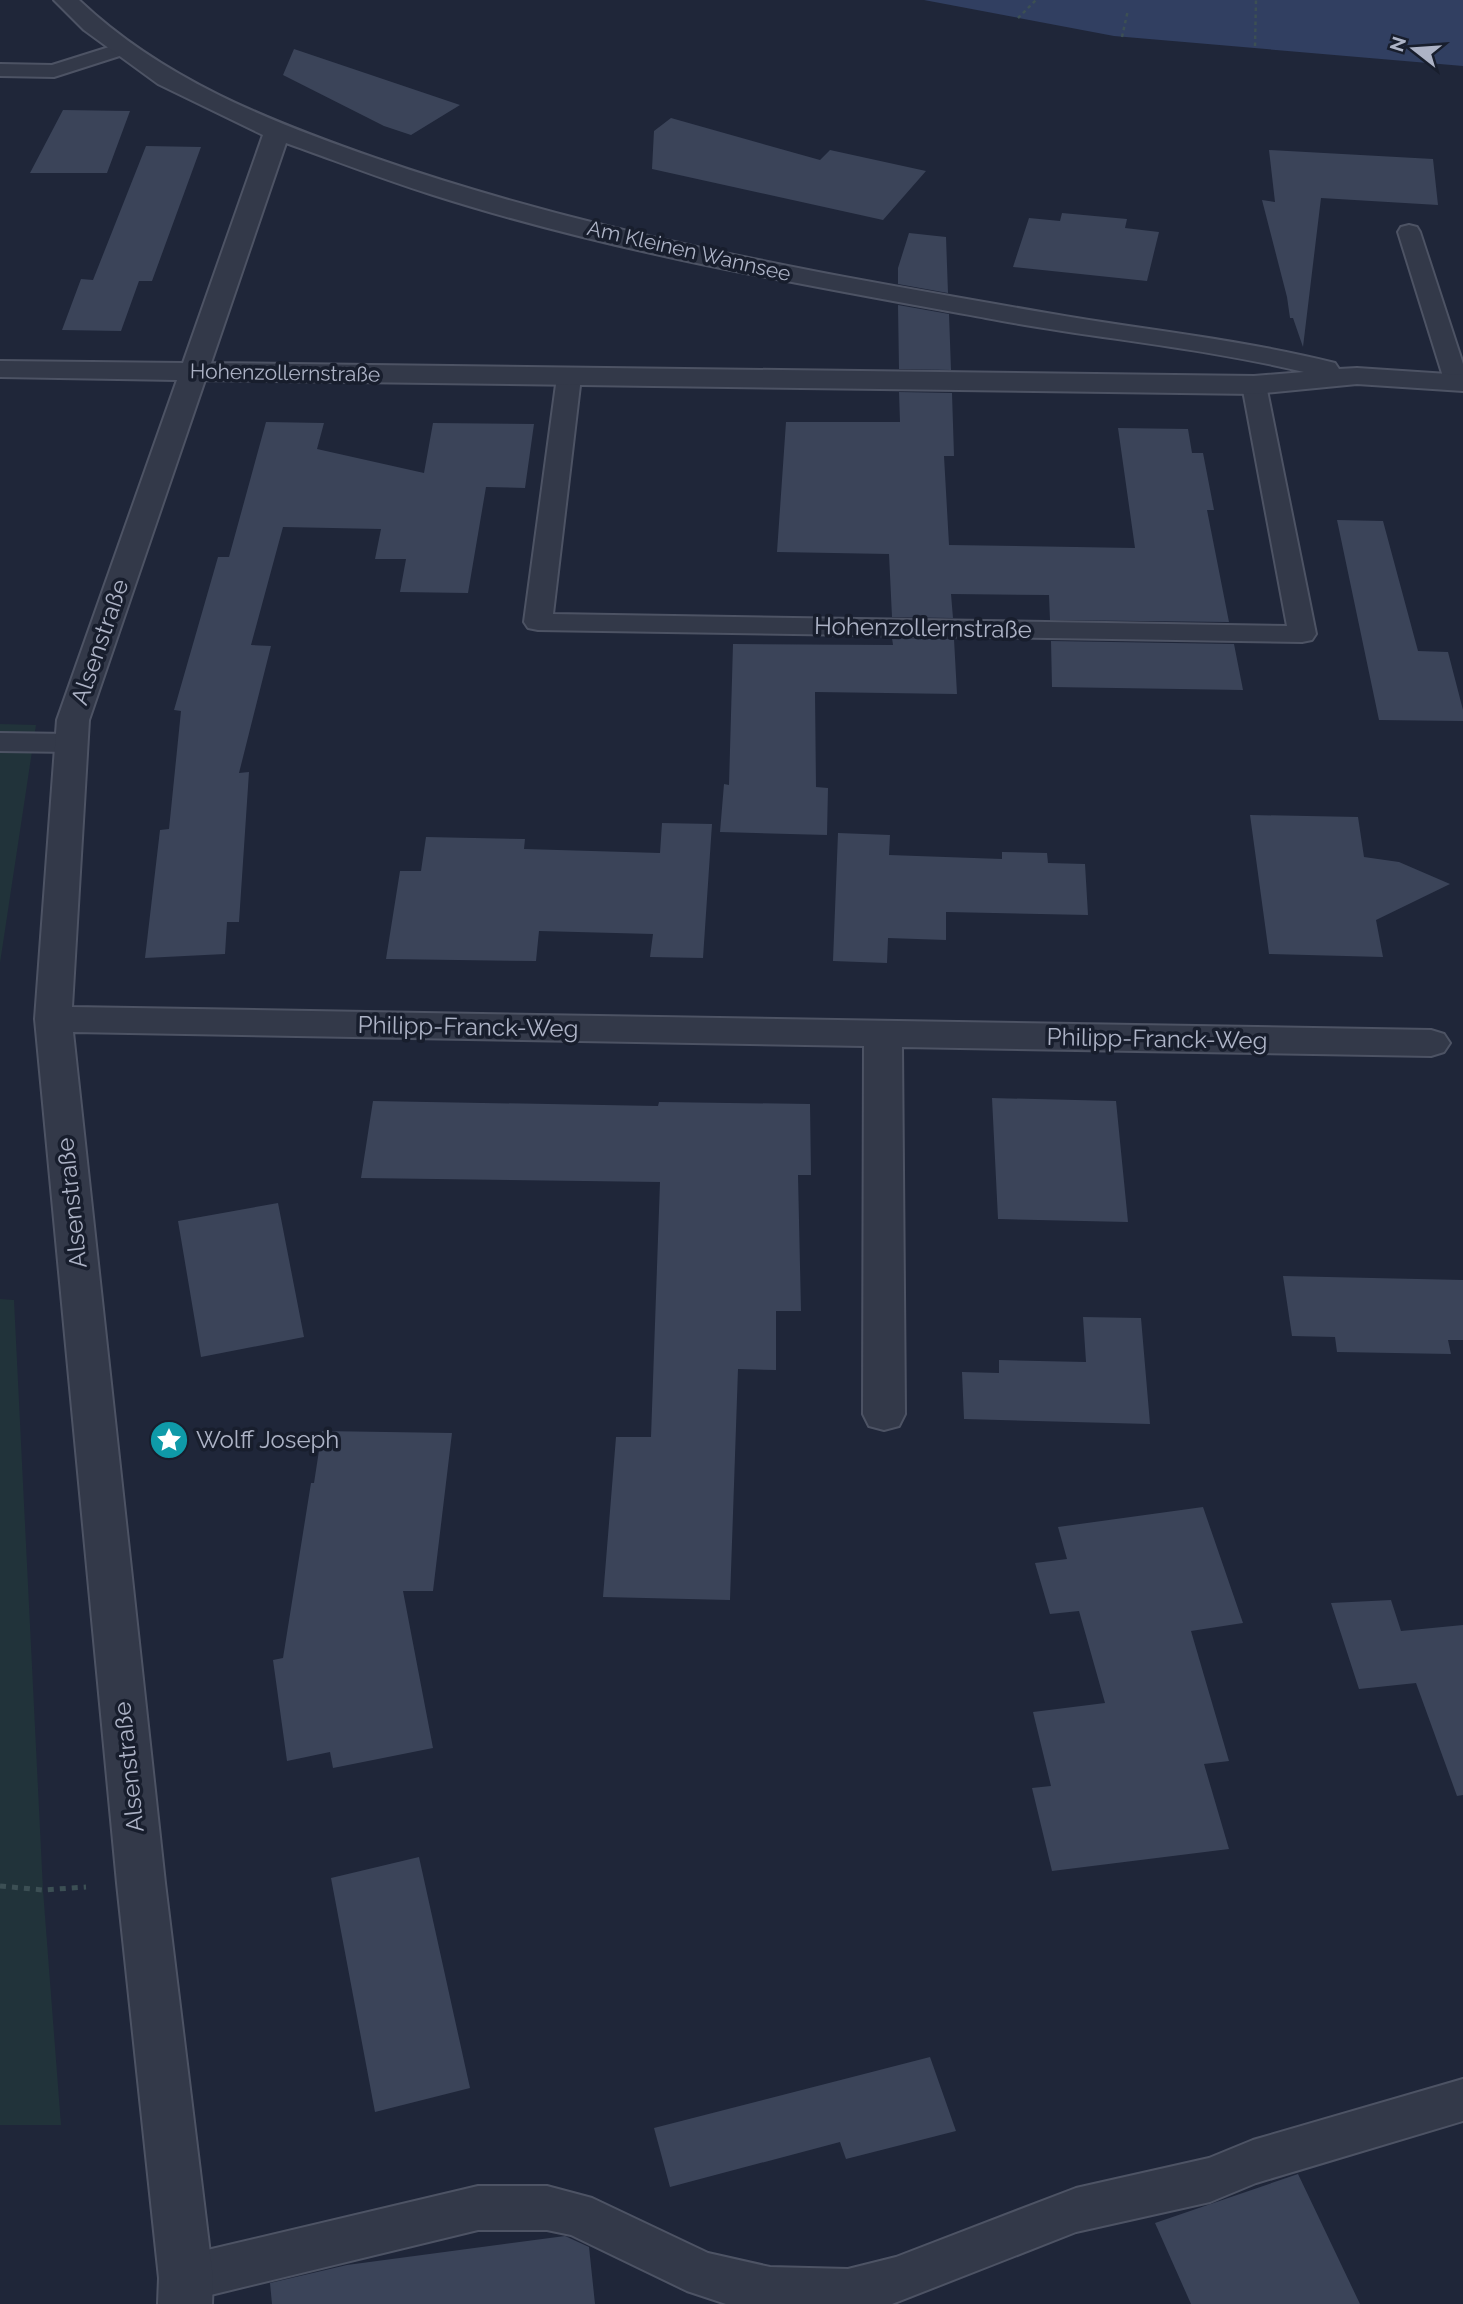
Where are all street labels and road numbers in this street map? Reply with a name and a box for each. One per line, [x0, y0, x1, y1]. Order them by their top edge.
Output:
street label: Am Kleinen Wannsee [585, 215, 793, 286]
street label: Hohenzollernstraße [190, 358, 380, 387]
street label: Alsenstraße [65, 575, 135, 708]
street label: Hohenzollernstraße [814, 611, 1032, 644]
street label: Philipp-Franck-Weg [357, 1010, 579, 1043]
street label: Philipp-Franck-Weg [1046, 1022, 1268, 1055]
street label: Alsenstraße [50, 1136, 93, 1270]
street label: Alsenstraße [107, 1700, 150, 1834]

